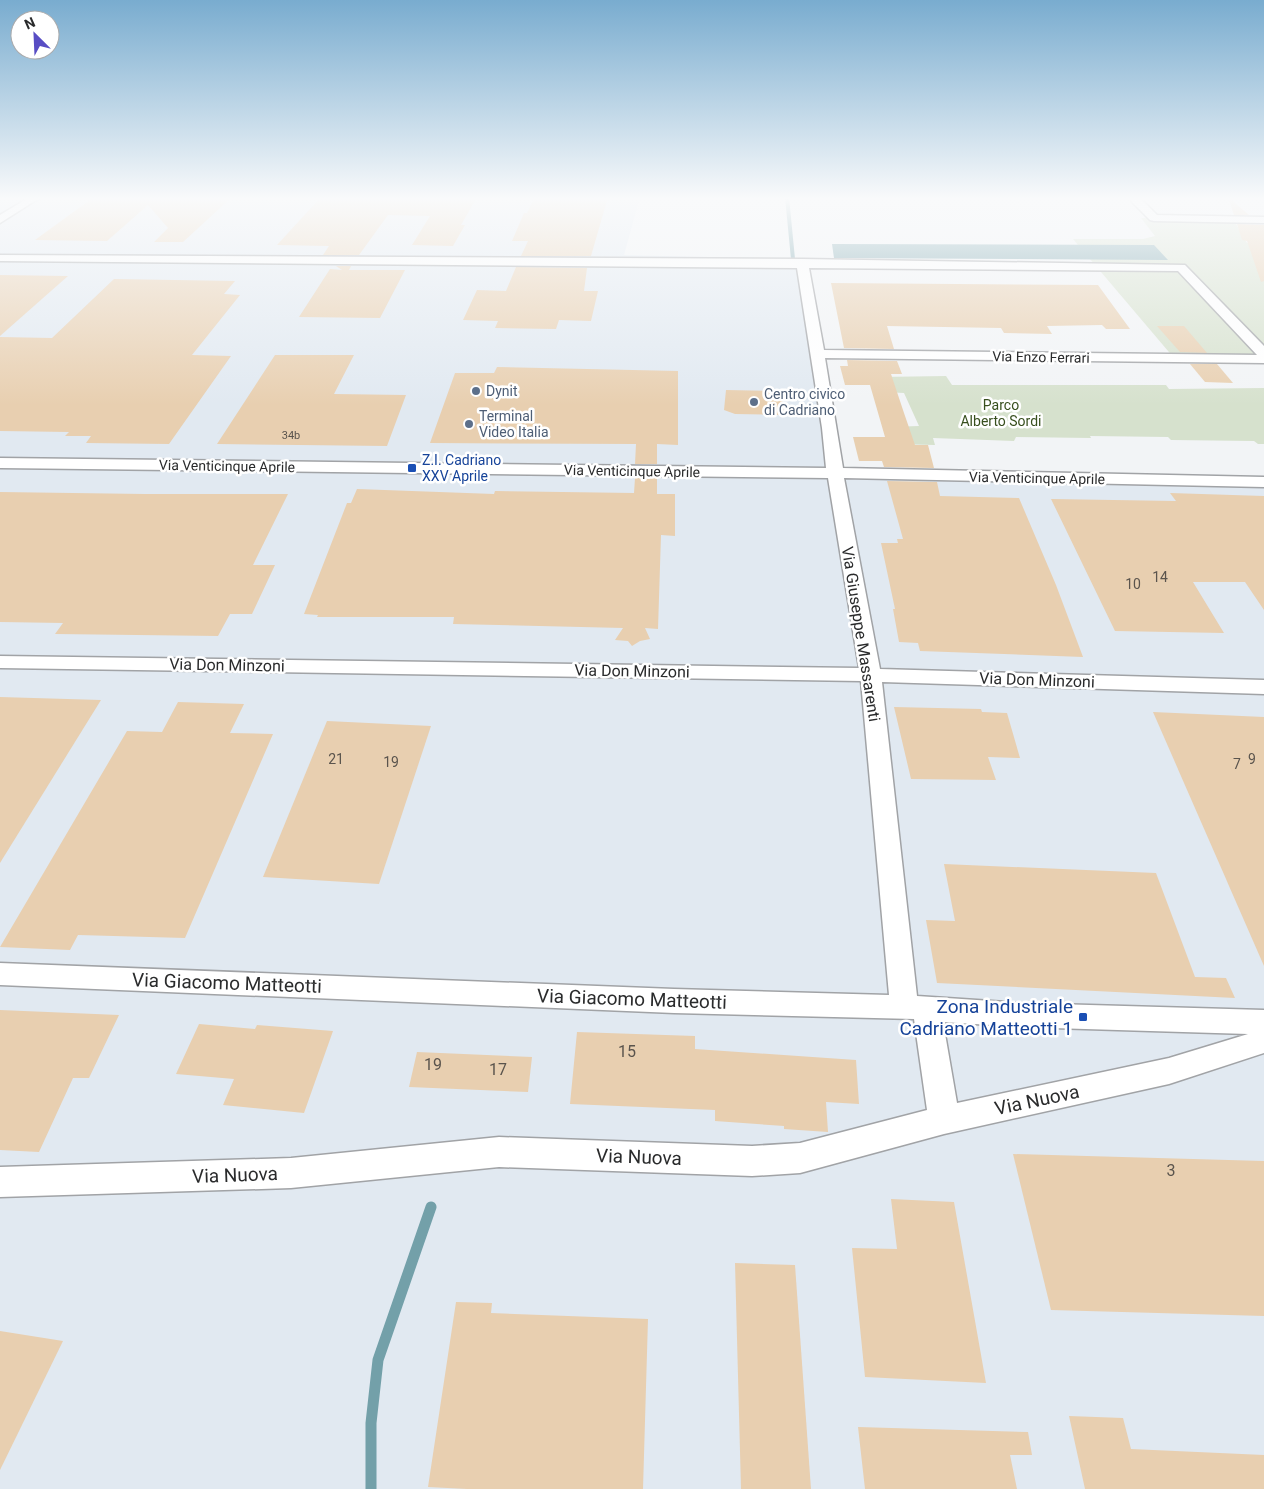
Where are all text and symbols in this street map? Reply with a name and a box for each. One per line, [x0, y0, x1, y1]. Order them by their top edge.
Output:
north arrow [10, 10, 60, 60]
text: N [22, 14, 37, 32]
street label: Via Enzo Ferrari [992, 348, 1090, 366]
place label: Dynit [486, 383, 518, 399]
marker: Dynit [470, 385, 482, 397]
place label: Centro civico di Cadriano [764, 386, 845, 418]
marker: Centro civico di Cadriano [748, 396, 760, 408]
park label: Parco Alberto Sordi [960, 397, 1042, 429]
place label: Terminal Video Italia [479, 408, 549, 440]
marker: Terminal Video Italia [463, 418, 475, 430]
house number: 34b [282, 429, 300, 442]
place label: Z.I. Cadriano XXV Aprile [422, 452, 501, 484]
street label: Via Venticinque Aprile [159, 457, 295, 475]
marker: Z.I. Cadriano XXV Aprile [406, 462, 418, 474]
street label: Via Venticinque Aprile [564, 462, 700, 480]
street label: Via Venticinque Aprile [969, 469, 1105, 487]
street label: Via Giuseppe Massarenti [838, 545, 884, 723]
house number: 14 [1152, 569, 1168, 585]
house number: 10 [1125, 576, 1141, 592]
street label: Via Don Minzoni [169, 654, 285, 676]
street label: Via Don Minzoni [574, 660, 690, 682]
street label: Via Don Minzoni [979, 668, 1095, 692]
house number: 21 [328, 751, 344, 767]
house number: 9 [1248, 751, 1256, 767]
house number: 19 [383, 754, 399, 770]
house number: 7 [1233, 756, 1241, 772]
street label: Via Giacomo Matteotti [132, 968, 322, 998]
street label: Via Giacomo Matteotti [537, 984, 727, 1014]
place label: Zona Industriale Cadriano Matteotti 1 [899, 995, 1073, 1040]
marker: Zona Industriale Cadriano Matteotti 1 [1077, 1011, 1089, 1023]
house number: 15 [618, 1042, 636, 1061]
house number: 19 [424, 1055, 442, 1074]
house number: 17 [489, 1060, 507, 1079]
street label: Via Nuova [993, 1080, 1081, 1120]
street label: Via Nuova [596, 1144, 682, 1170]
house number: 3 [1167, 1161, 1176, 1180]
street label: Via Nuova [192, 1162, 278, 1188]

